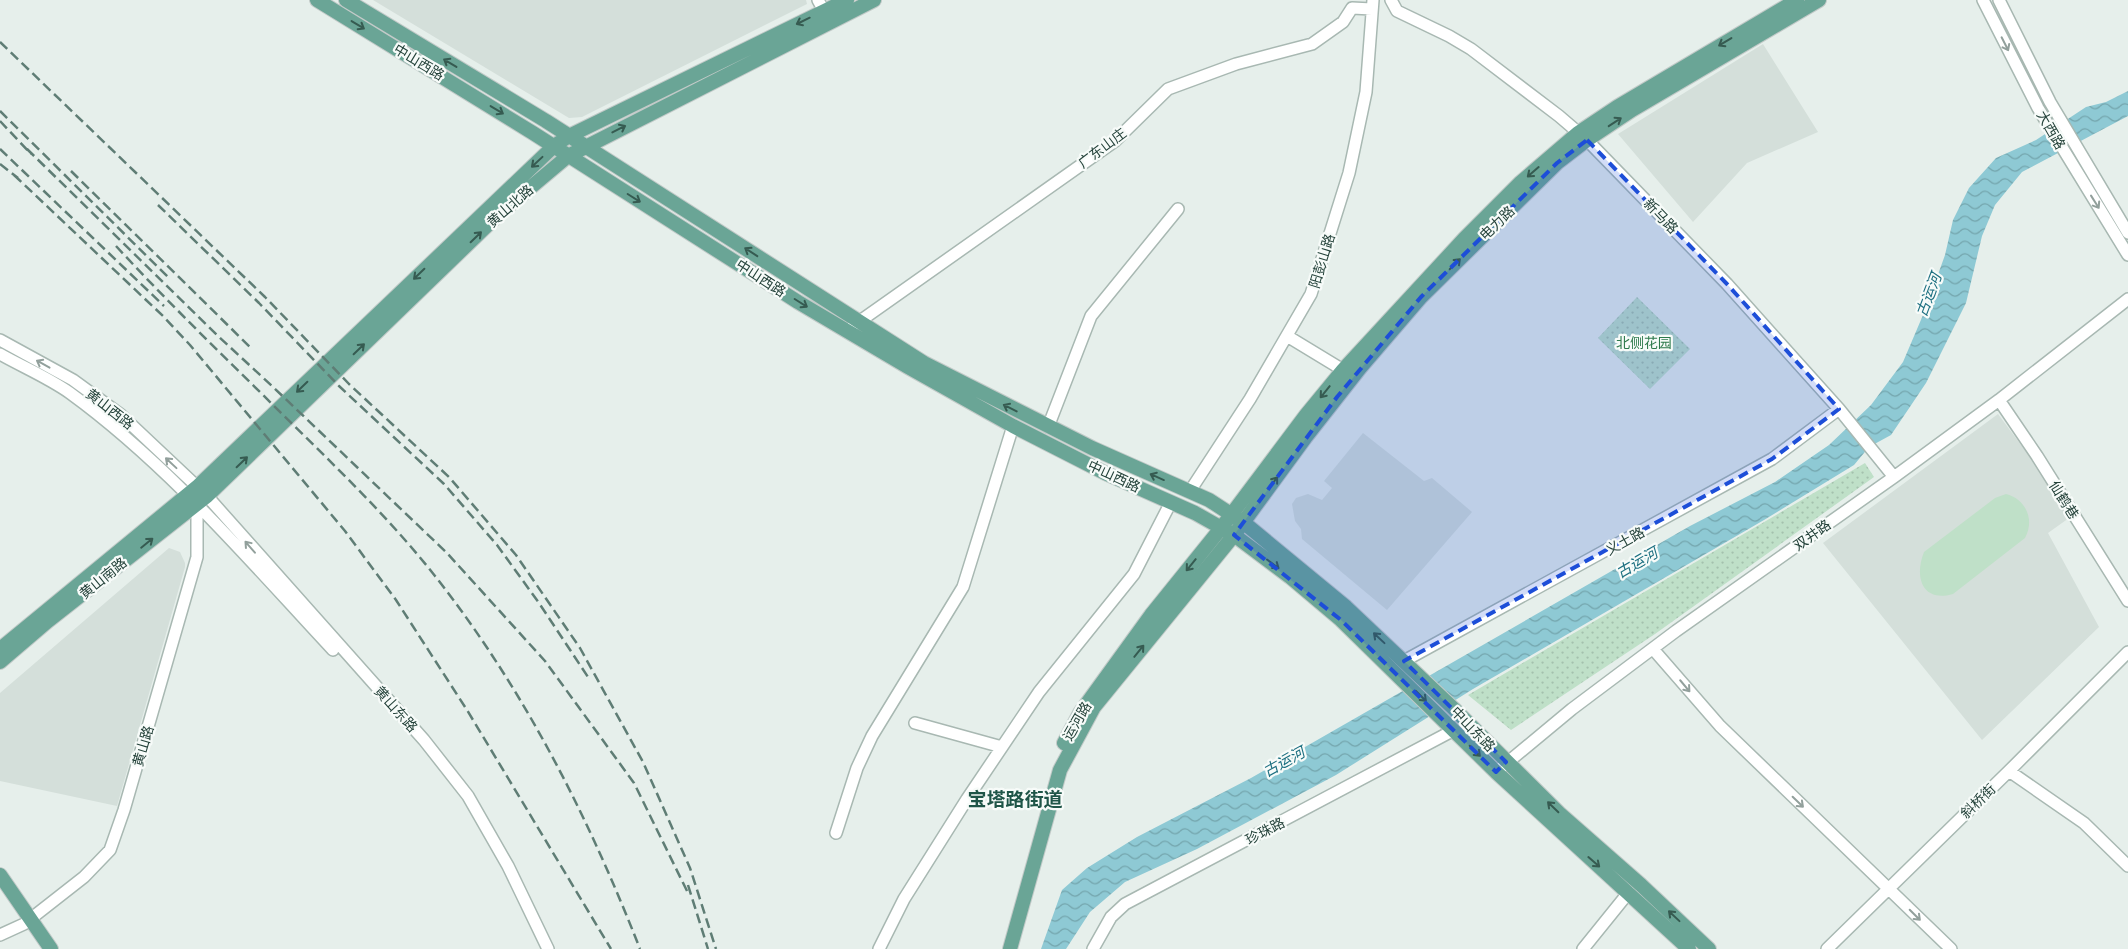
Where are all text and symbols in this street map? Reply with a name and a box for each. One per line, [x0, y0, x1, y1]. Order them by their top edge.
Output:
one-way arrow [796, 17, 811, 27]
one-way arrow [351, 21, 365, 31]
one-way arrow [2000, 36, 2010, 51]
one-way arrow [1719, 38, 1733, 48]
street label: 中山西路 [390, 41, 447, 84]
one-way arrow [444, 58, 458, 68]
one-way arrow [490, 105, 504, 116]
street label: 大西路 [2033, 108, 2068, 153]
one-way arrow [1607, 116, 1621, 126]
one-way arrow [611, 124, 626, 133]
street label: 广东山庄 [1075, 125, 1130, 172]
one-way arrow [530, 157, 543, 168]
one-way arrow [1526, 166, 1539, 177]
street label: 黄山北路 [484, 182, 537, 231]
one-way arrow [626, 193, 640, 203]
street label: 新马路 [1640, 195, 1681, 237]
one-way arrow [2090, 195, 2100, 209]
street label: 电力路 [1476, 203, 1518, 244]
one-way arrow [469, 231, 481, 243]
street label: 阳彭山路 [1306, 232, 1339, 290]
one-way arrow [744, 246, 758, 257]
street label: 中山西路 [733, 256, 789, 301]
one-way arrow [1448, 258, 1461, 270]
one-way arrow [413, 268, 425, 280]
water label: 古运河 [1913, 268, 1947, 319]
one-way arrow [793, 299, 807, 309]
park label: 北侧花园 [1616, 335, 1672, 352]
one-way arrow [352, 343, 365, 355]
one-way arrow [36, 359, 51, 368]
one-way arrow [295, 381, 308, 393]
street label: 黄山西路 [82, 385, 137, 433]
one-way arrow [1320, 385, 1331, 398]
one-way arrow [1003, 403, 1018, 412]
one-way arrow [236, 456, 248, 468]
one-way arrow [165, 457, 178, 469]
street label: 中山西路 [1085, 457, 1143, 496]
one-way arrow [1150, 472, 1165, 482]
one-way arrow [1267, 477, 1278, 490]
street label: 仙鹤巷 [2045, 478, 2082, 523]
street label: 双井路 [1790, 516, 1834, 554]
street label: 义土路 [1603, 524, 1648, 559]
one-way arrow [140, 538, 153, 549]
one-way arrow [245, 540, 256, 553]
water label: 古运河 [1613, 542, 1664, 582]
street label: 黄山南路 [76, 554, 130, 603]
one-way arrow [1186, 558, 1197, 571]
one-way arrow [1266, 559, 1279, 570]
one-way arrow [1373, 632, 1385, 644]
one-way arrow [1133, 645, 1144, 658]
one-way arrow [1679, 679, 1691, 692]
street label: 黄山东路 [371, 683, 421, 736]
one-way arrow [1414, 690, 1427, 702]
street label: 运河路 [1060, 699, 1095, 744]
street label: 中山东路 [1447, 703, 1498, 755]
street label: 黄山路 [130, 724, 157, 769]
water label: 古运河 [1260, 742, 1311, 781]
one-way arrow [1469, 745, 1481, 757]
street label: 斜桥街 [1957, 781, 1999, 822]
district label: 宝塔路街道 [967, 788, 1063, 811]
one-way arrow [1792, 796, 1805, 808]
one-way arrow [1547, 801, 1559, 813]
street label: 珍珠路 [1243, 814, 1288, 849]
one-way arrow [1588, 856, 1601, 867]
one-way arrow [1909, 908, 1921, 920]
one-way arrow [1668, 910, 1680, 922]

